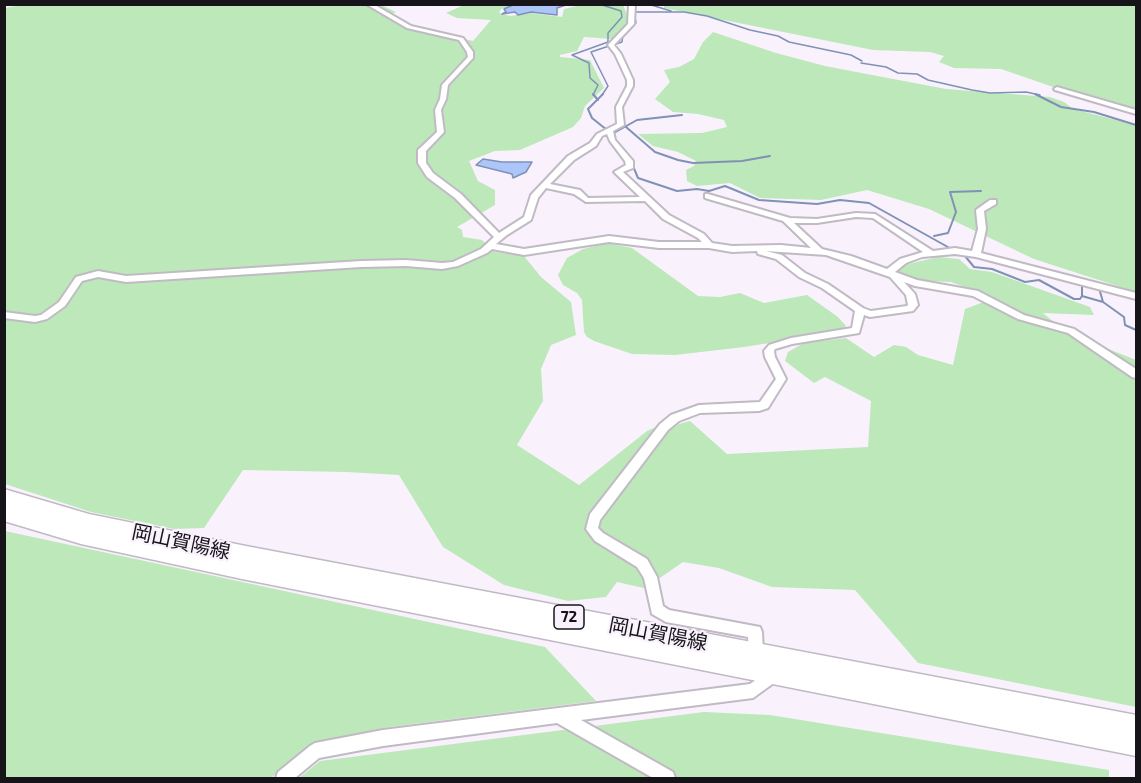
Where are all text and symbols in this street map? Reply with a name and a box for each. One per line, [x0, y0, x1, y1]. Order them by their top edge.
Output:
street label: 岡山賀陽線 [130, 520, 232, 564]
road number: 72 [554, 605, 584, 629]
street label: 岡山賀陽線 [607, 613, 709, 655]

